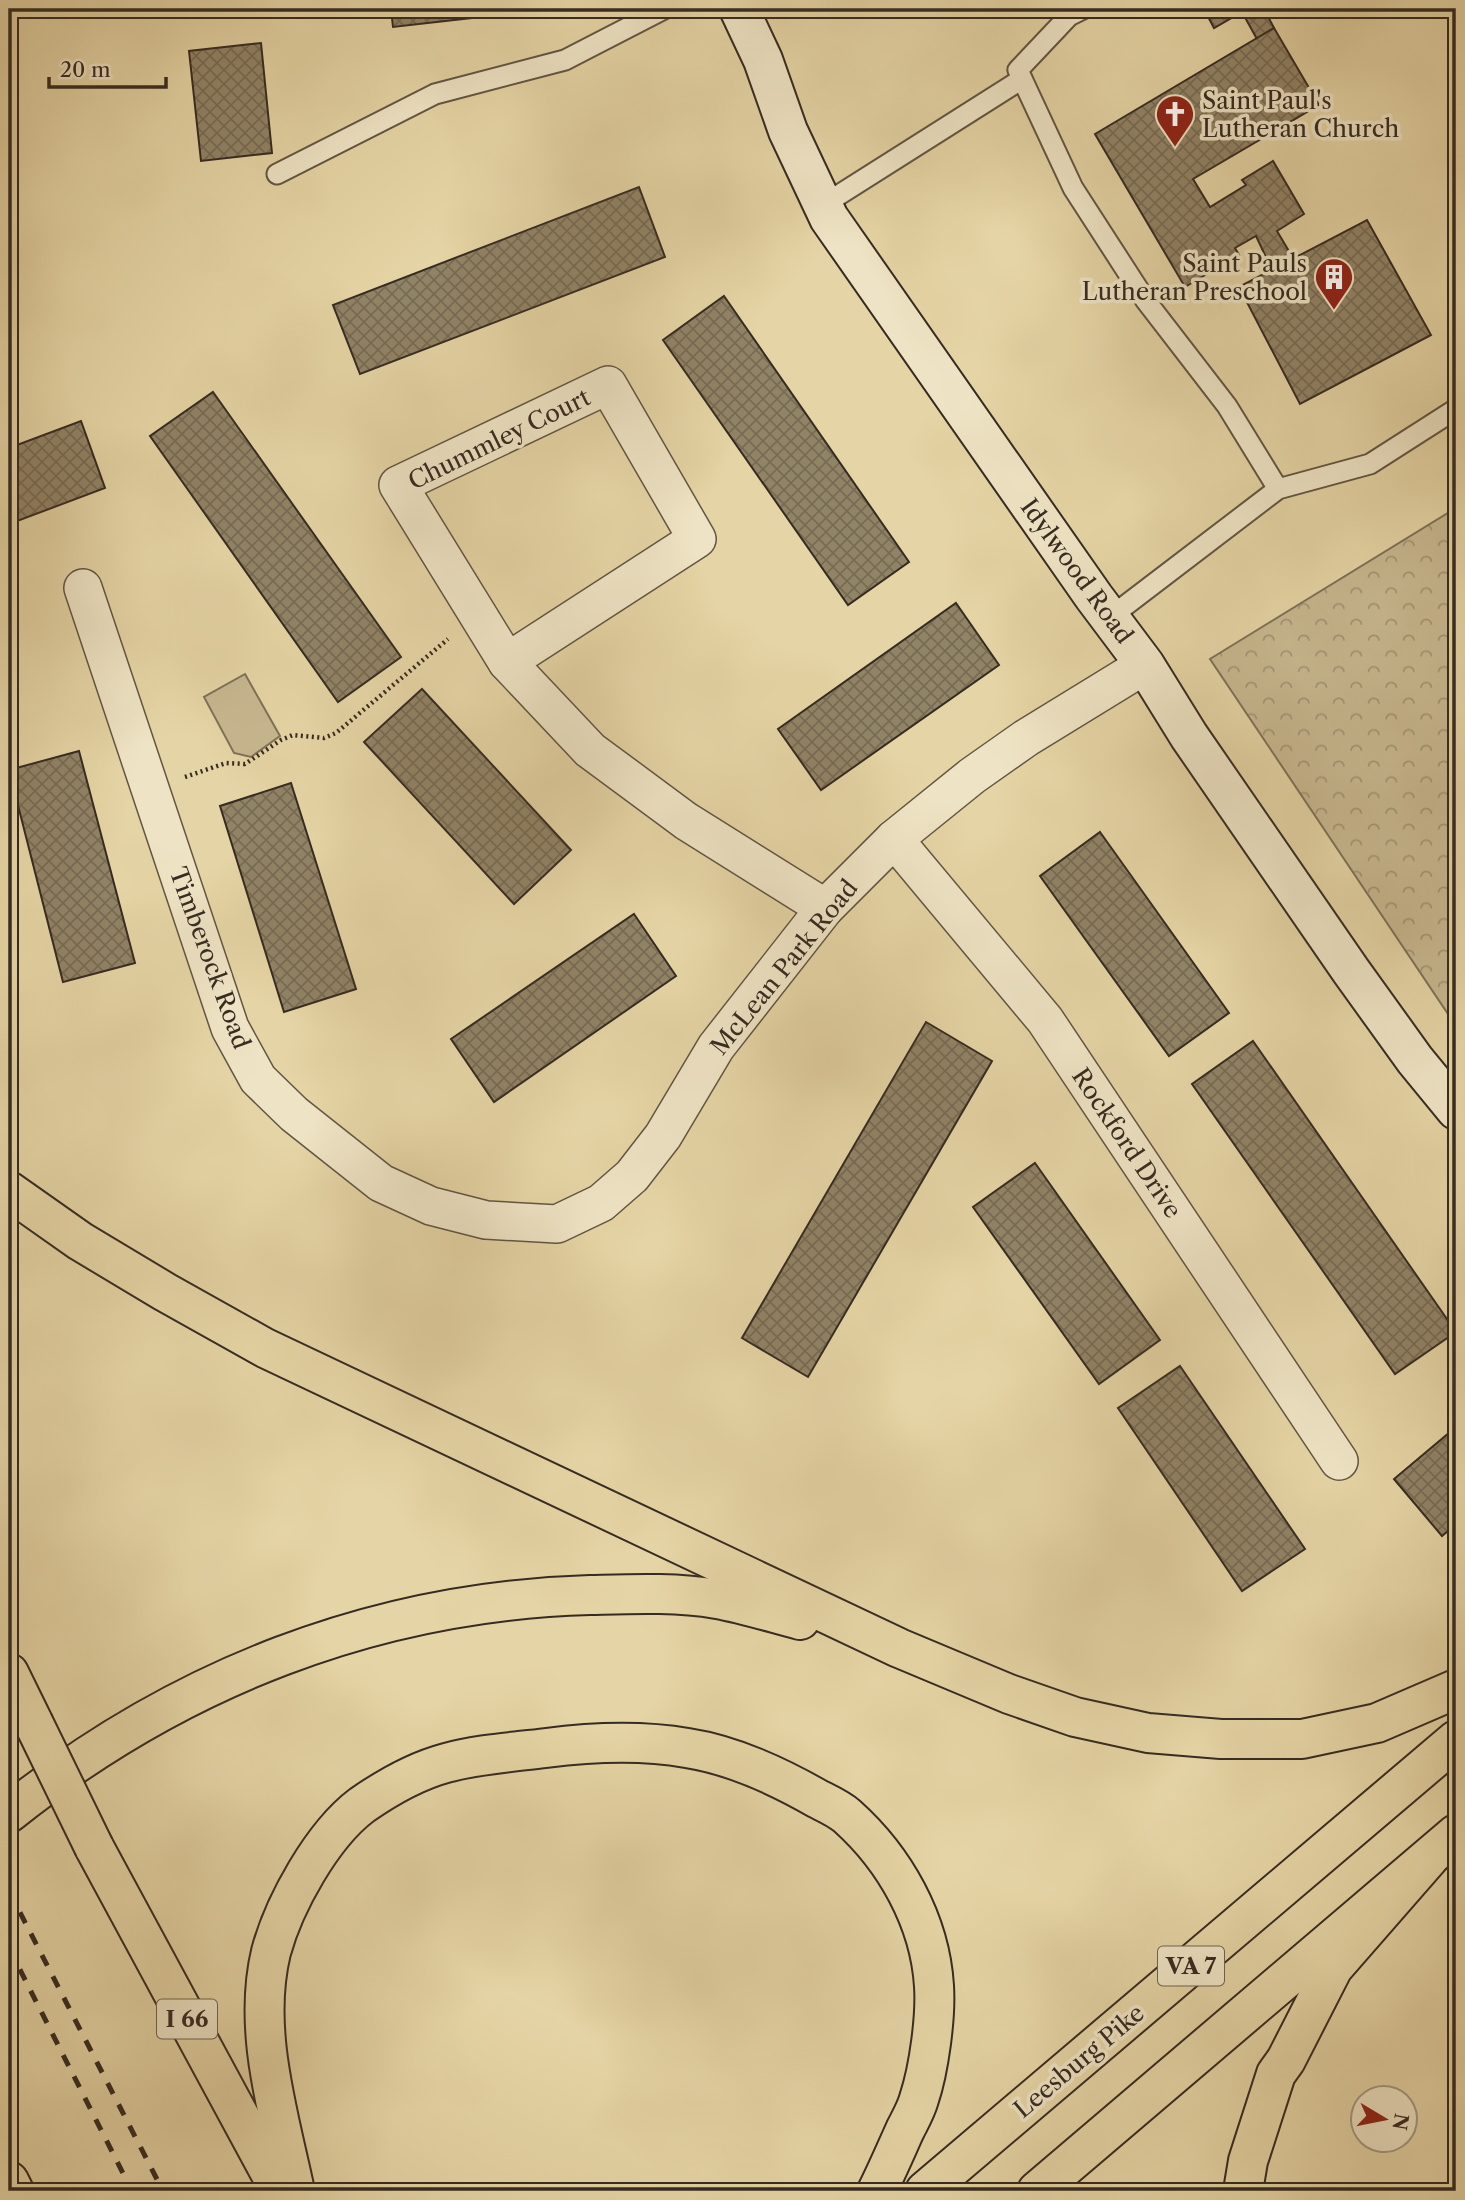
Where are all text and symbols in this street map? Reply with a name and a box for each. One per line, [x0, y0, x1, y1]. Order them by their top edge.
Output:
scale bar [49, 46, 166, 90]
text: 20 m [60, 57, 111, 82]
place label: Saint Paul's Lutheran Church [1202, 86, 1399, 143]
church icon: Saint Paul's Lutheran Church [1154, 93, 1196, 148]
place label: Saint Pauls Lutheran Preschool [1082, 249, 1307, 306]
building icon: Saint Pauls Lutheran Preschool [1313, 256, 1355, 311]
street label: Chummley Court [403, 382, 595, 496]
street label: Idylwood Road [1015, 493, 1140, 649]
street label: Timberock Road [164, 863, 256, 1053]
street label: McLean Park Road [704, 873, 864, 1060]
street label: Rockford Drive [1066, 1062, 1188, 1224]
road number: VA 7 [1158, 1946, 1224, 1985]
street label: Leesburg Pike [1008, 1998, 1150, 2124]
road number: I 66 [157, 2000, 217, 2038]
north arrow [1350, 2084, 1420, 2154]
text: N [1387, 2112, 1413, 2132]

